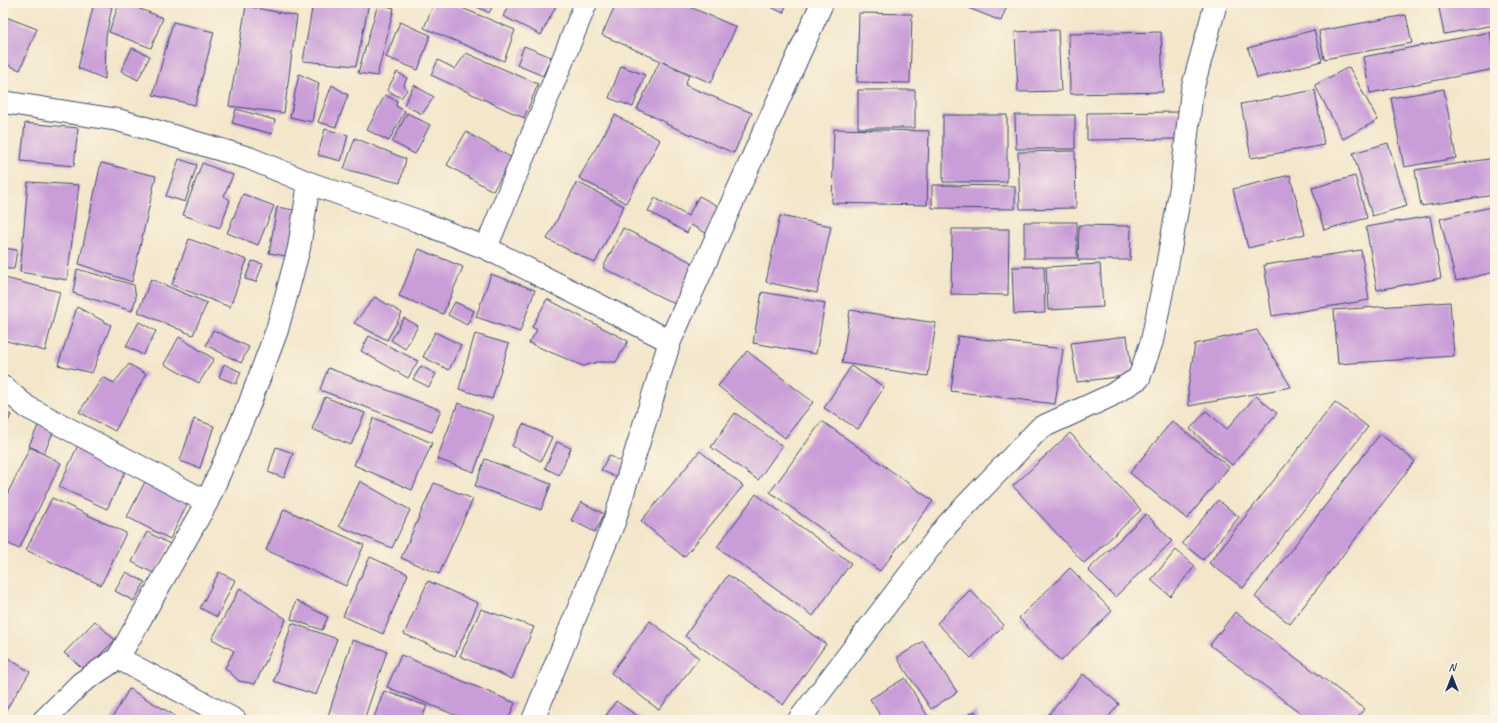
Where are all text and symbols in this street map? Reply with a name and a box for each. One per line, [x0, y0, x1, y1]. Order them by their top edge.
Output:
north arrow [1432, 657, 1472, 697]
text: N [1449, 660, 1458, 674]

